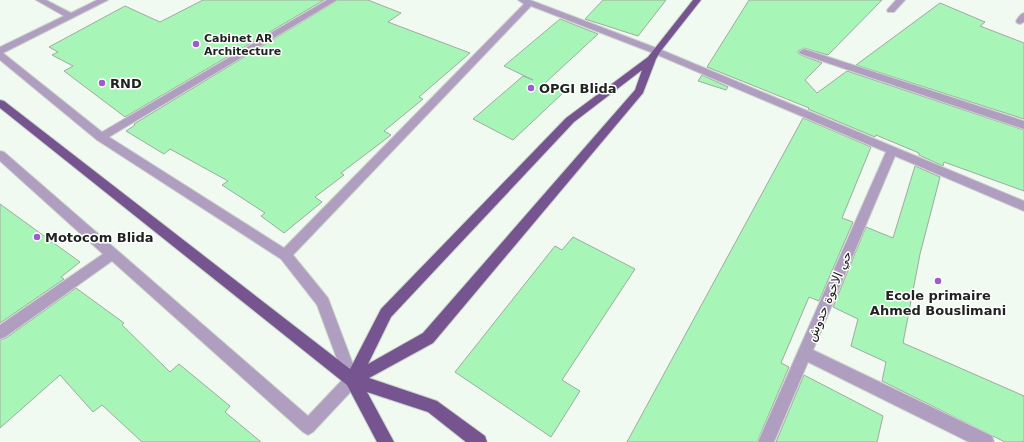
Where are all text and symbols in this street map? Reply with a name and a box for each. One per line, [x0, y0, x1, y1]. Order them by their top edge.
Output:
place label: Cabinet AR Architecture [204, 32, 281, 58]
marker: Cabinet AR Architecture [191, 39, 201, 49]
place label: RND [110, 76, 142, 91]
marker: RND [97, 78, 107, 88]
place label: OPGI Blida [539, 81, 617, 96]
marker: OPGI Blida [526, 83, 536, 93]
place label: Motocom Blida [45, 230, 154, 245]
marker: Motocom Blida [32, 232, 42, 242]
street label: حي الاخوة حدوش [803, 249, 856, 344]
marker: Ecole primaire Ahmed Bouslimani [933, 276, 943, 286]
place label: Ecole primaire Ahmed Bouslimani [870, 288, 1006, 318]

